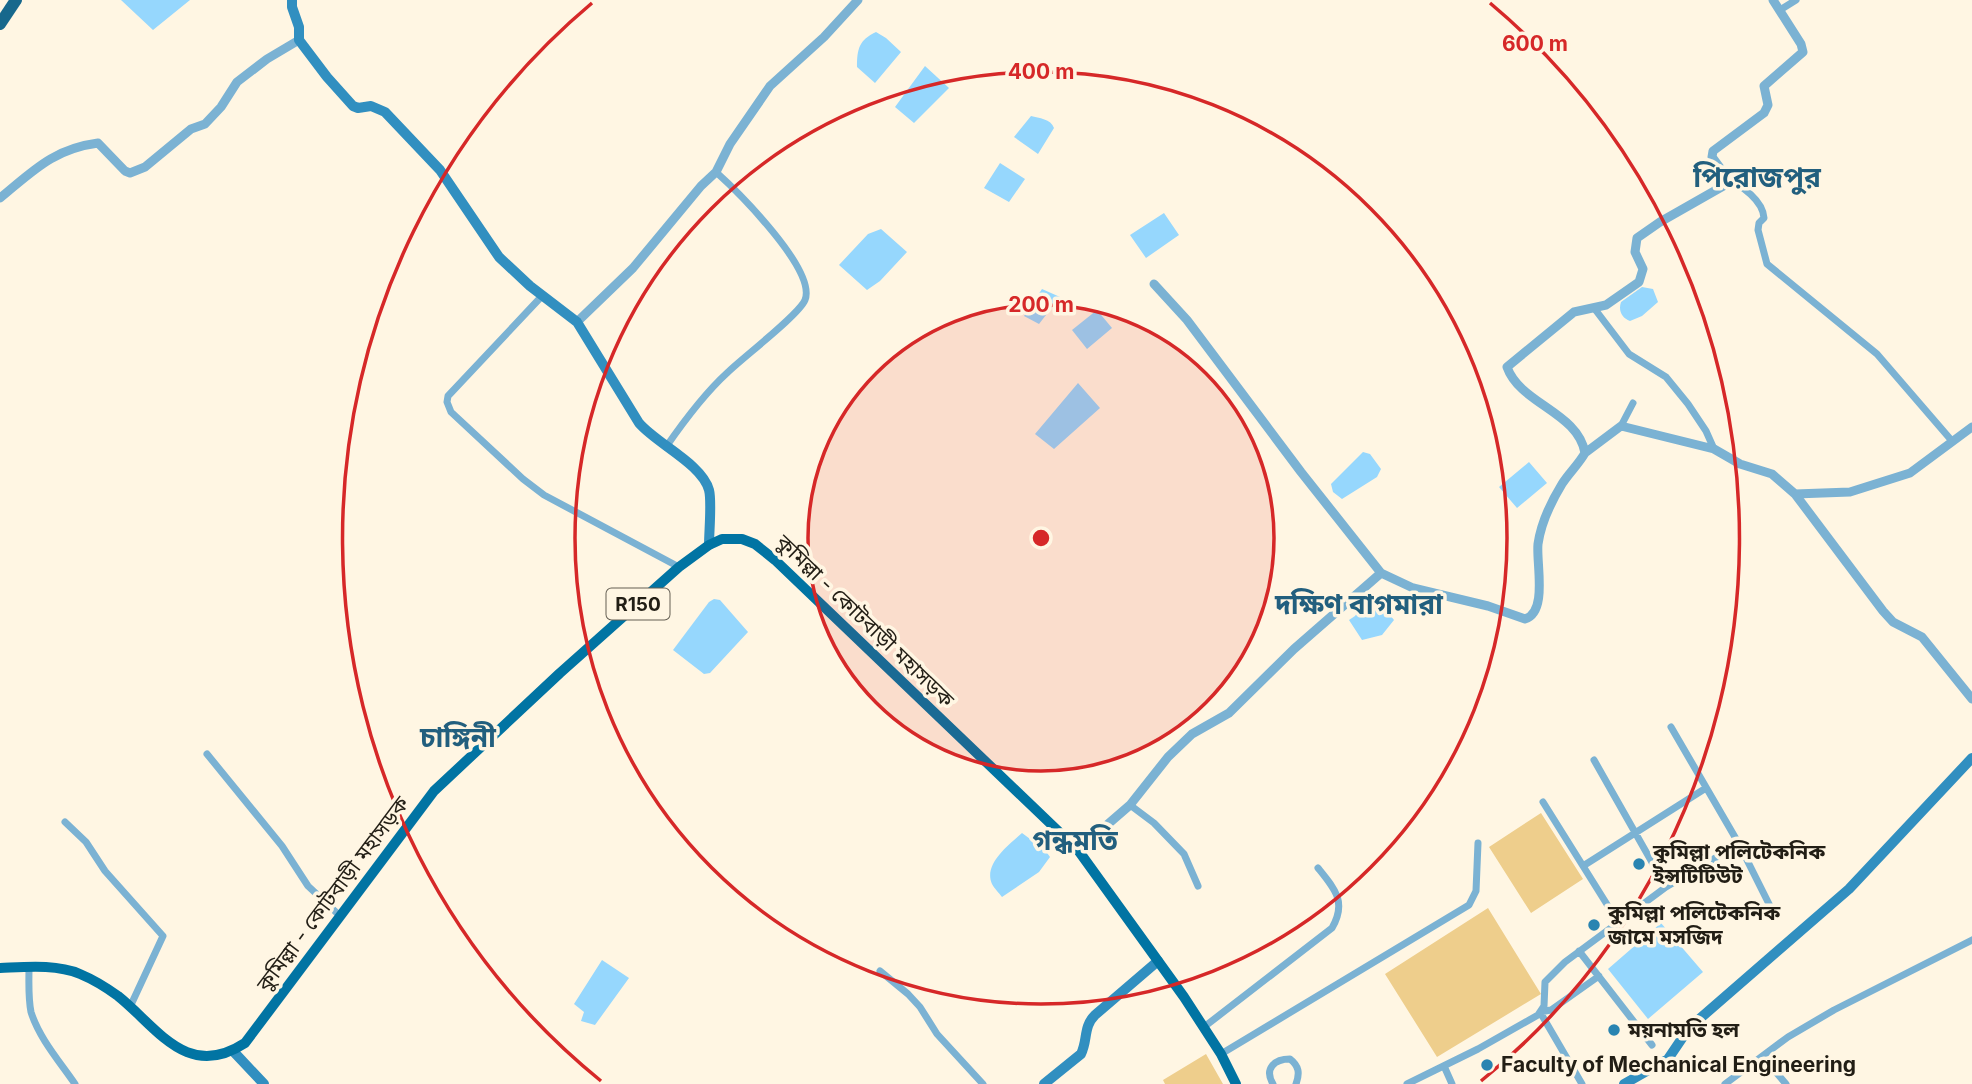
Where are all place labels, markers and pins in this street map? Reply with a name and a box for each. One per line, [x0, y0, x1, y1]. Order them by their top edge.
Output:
centre of rings [1029, 526, 1053, 550]
place label: কুমিল্লা পলিটেকনিক ইন্সটিটিউট [1652, 839, 1826, 888]
marker: কুমিল্লা পলিটেকনিক ইন্সটিটিউট [1631, 856, 1647, 872]
place label: কুমিল্লা পলিটেকনিক জামে মসজিদ [1607, 900, 1781, 949]
marker: কুমিল্লা পলিটেকনিক জামে মসজিদ [1586, 917, 1602, 933]
place label: ময়নামতি হল [1627, 1017, 1740, 1042]
marker: ময়নামতি হল [1606, 1022, 1622, 1038]
place label: Faculty of Mechanical Engineering [1501, 1052, 1856, 1077]
marker: Faculty of Mechanical Engineering [1479, 1057, 1495, 1073]

